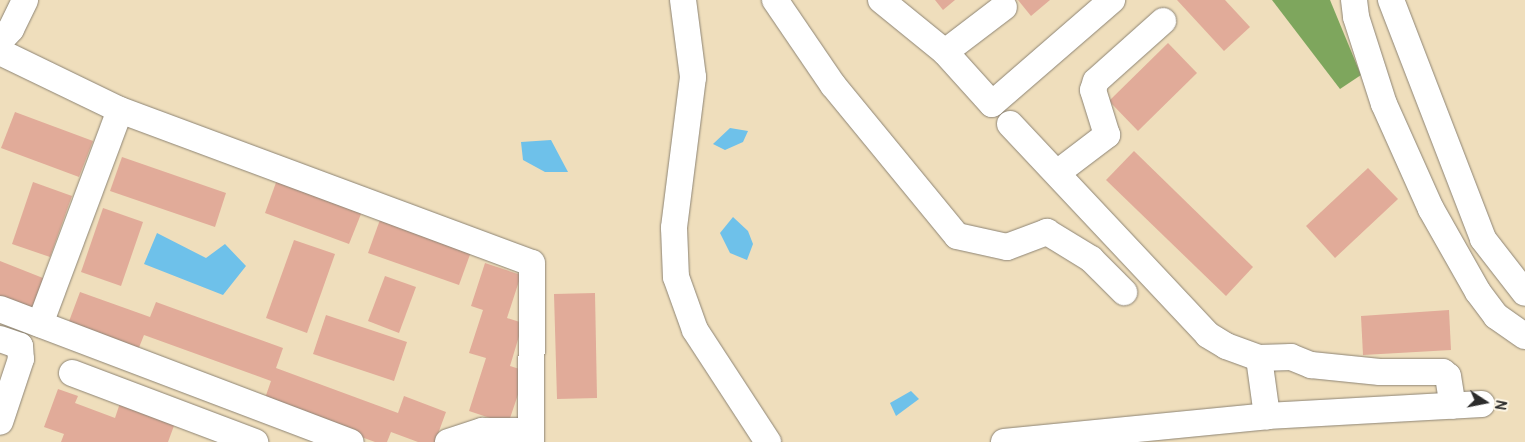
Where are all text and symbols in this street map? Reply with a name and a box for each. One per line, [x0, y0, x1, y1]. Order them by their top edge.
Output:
north arrow [1460, 377, 1510, 427]
text: N [1491, 399, 1509, 411]

